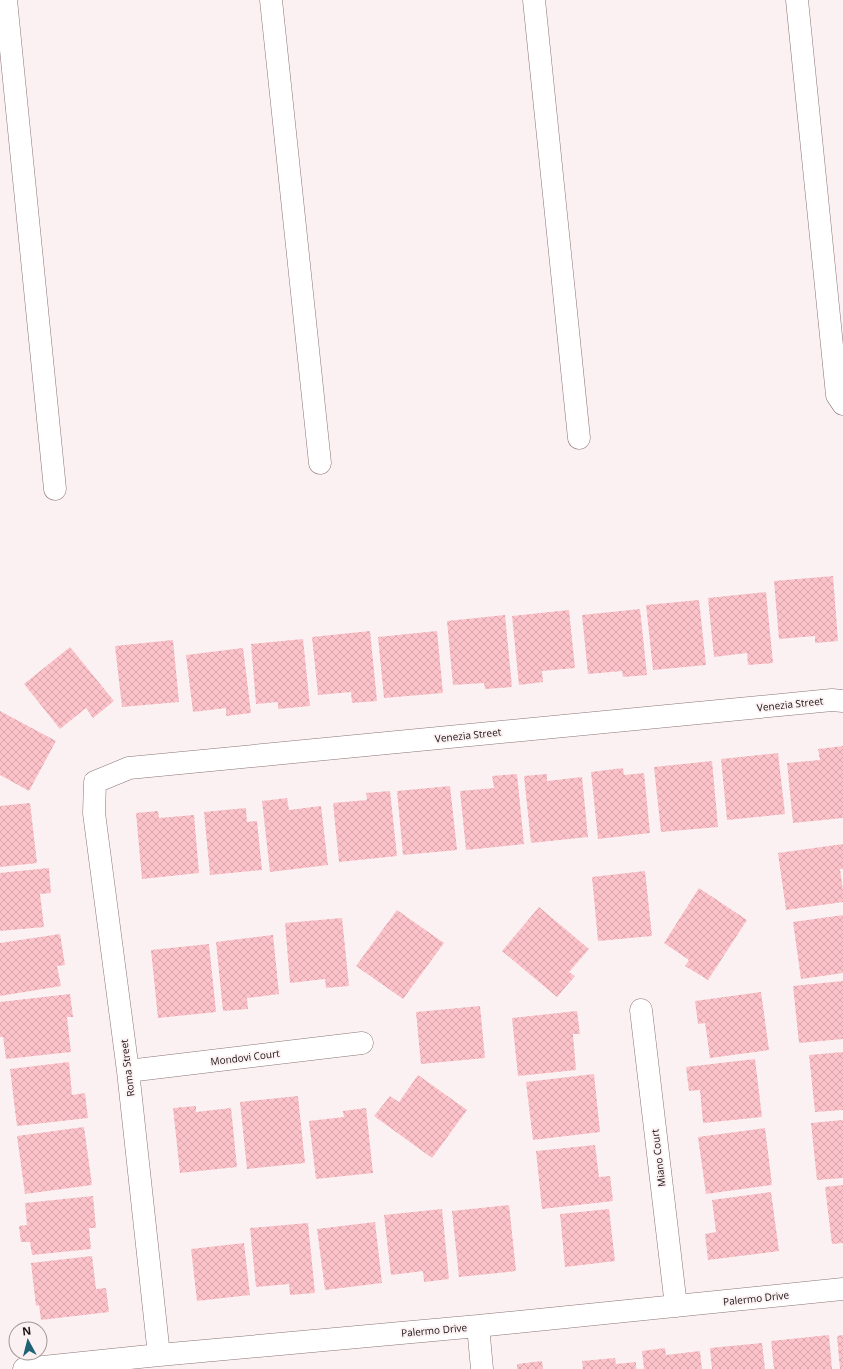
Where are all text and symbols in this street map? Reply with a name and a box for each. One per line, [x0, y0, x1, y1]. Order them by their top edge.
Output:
street label: Venezia Street [756, 694, 824, 714]
street label: Venezia Street [434, 725, 502, 745]
street label: Roma Street [116, 1038, 137, 1097]
street label: Mondovi Court [210, 1046, 281, 1068]
street label: Miano Court [647, 1128, 668, 1188]
street label: Palermo Drive [722, 1288, 790, 1308]
street label: Palermo Drive [400, 1320, 468, 1340]
north arrow [8, 1321, 48, 1361]
text: N [21, 1323, 32, 1339]

